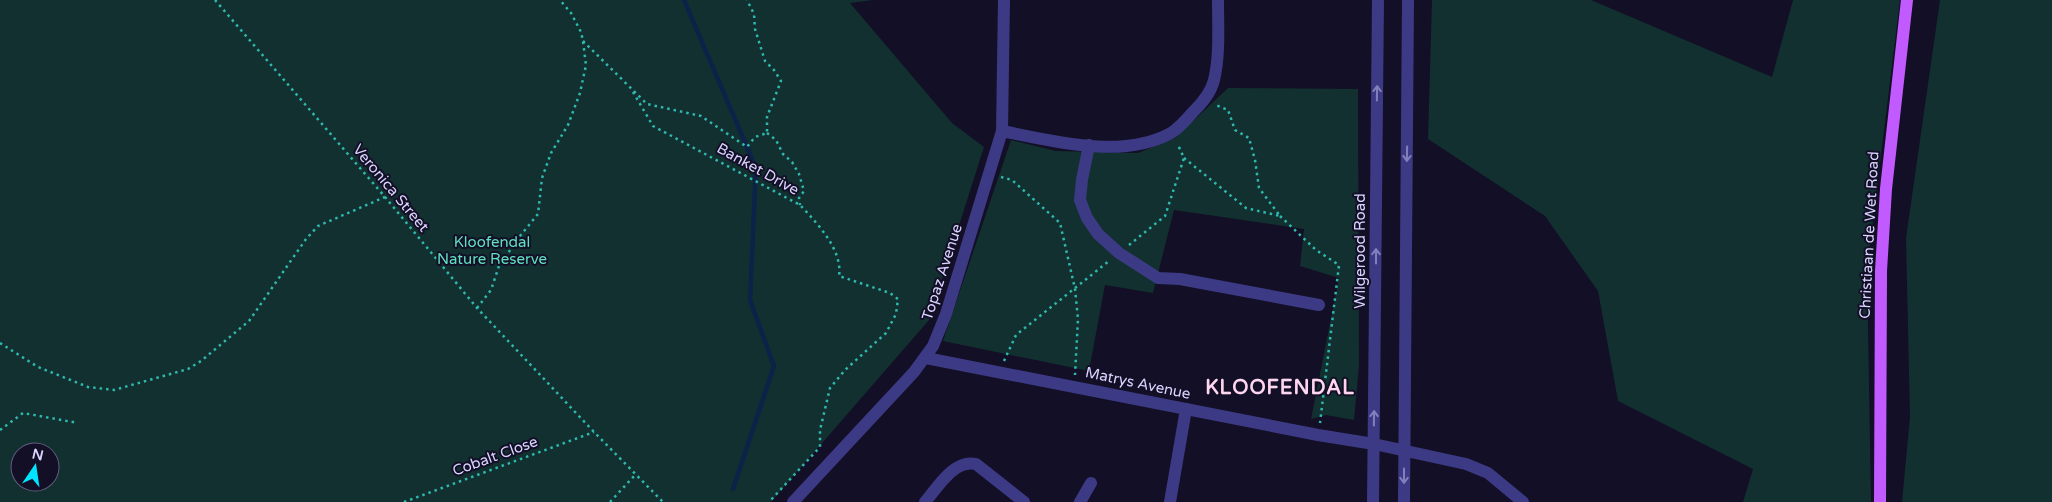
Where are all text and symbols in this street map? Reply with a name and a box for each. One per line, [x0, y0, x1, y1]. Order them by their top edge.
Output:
one-way arrow [1372, 86, 1382, 102]
street label: Banket Drive [714, 139, 802, 199]
street label: Veronica Street [349, 141, 433, 236]
one-way arrow [1402, 145, 1412, 161]
street label: Christiaan de Wet Road [1856, 151, 1882, 319]
street label: Wilgerood Road [1351, 193, 1369, 309]
street label: Topaz Avenue [918, 222, 966, 322]
park label: Kloofendal Nature Reserve [437, 233, 547, 268]
one-way arrow [1371, 248, 1381, 264]
street label: Matrys Avenue [1084, 363, 1192, 403]
district label: KLOOFENDAL [1205, 376, 1355, 400]
one-way arrow [1369, 411, 1379, 427]
street label: Cobalt Close [450, 432, 540, 480]
north arrow [10, 442, 60, 492]
text: N [30, 445, 45, 464]
one-way arrow [1400, 468, 1409, 484]

